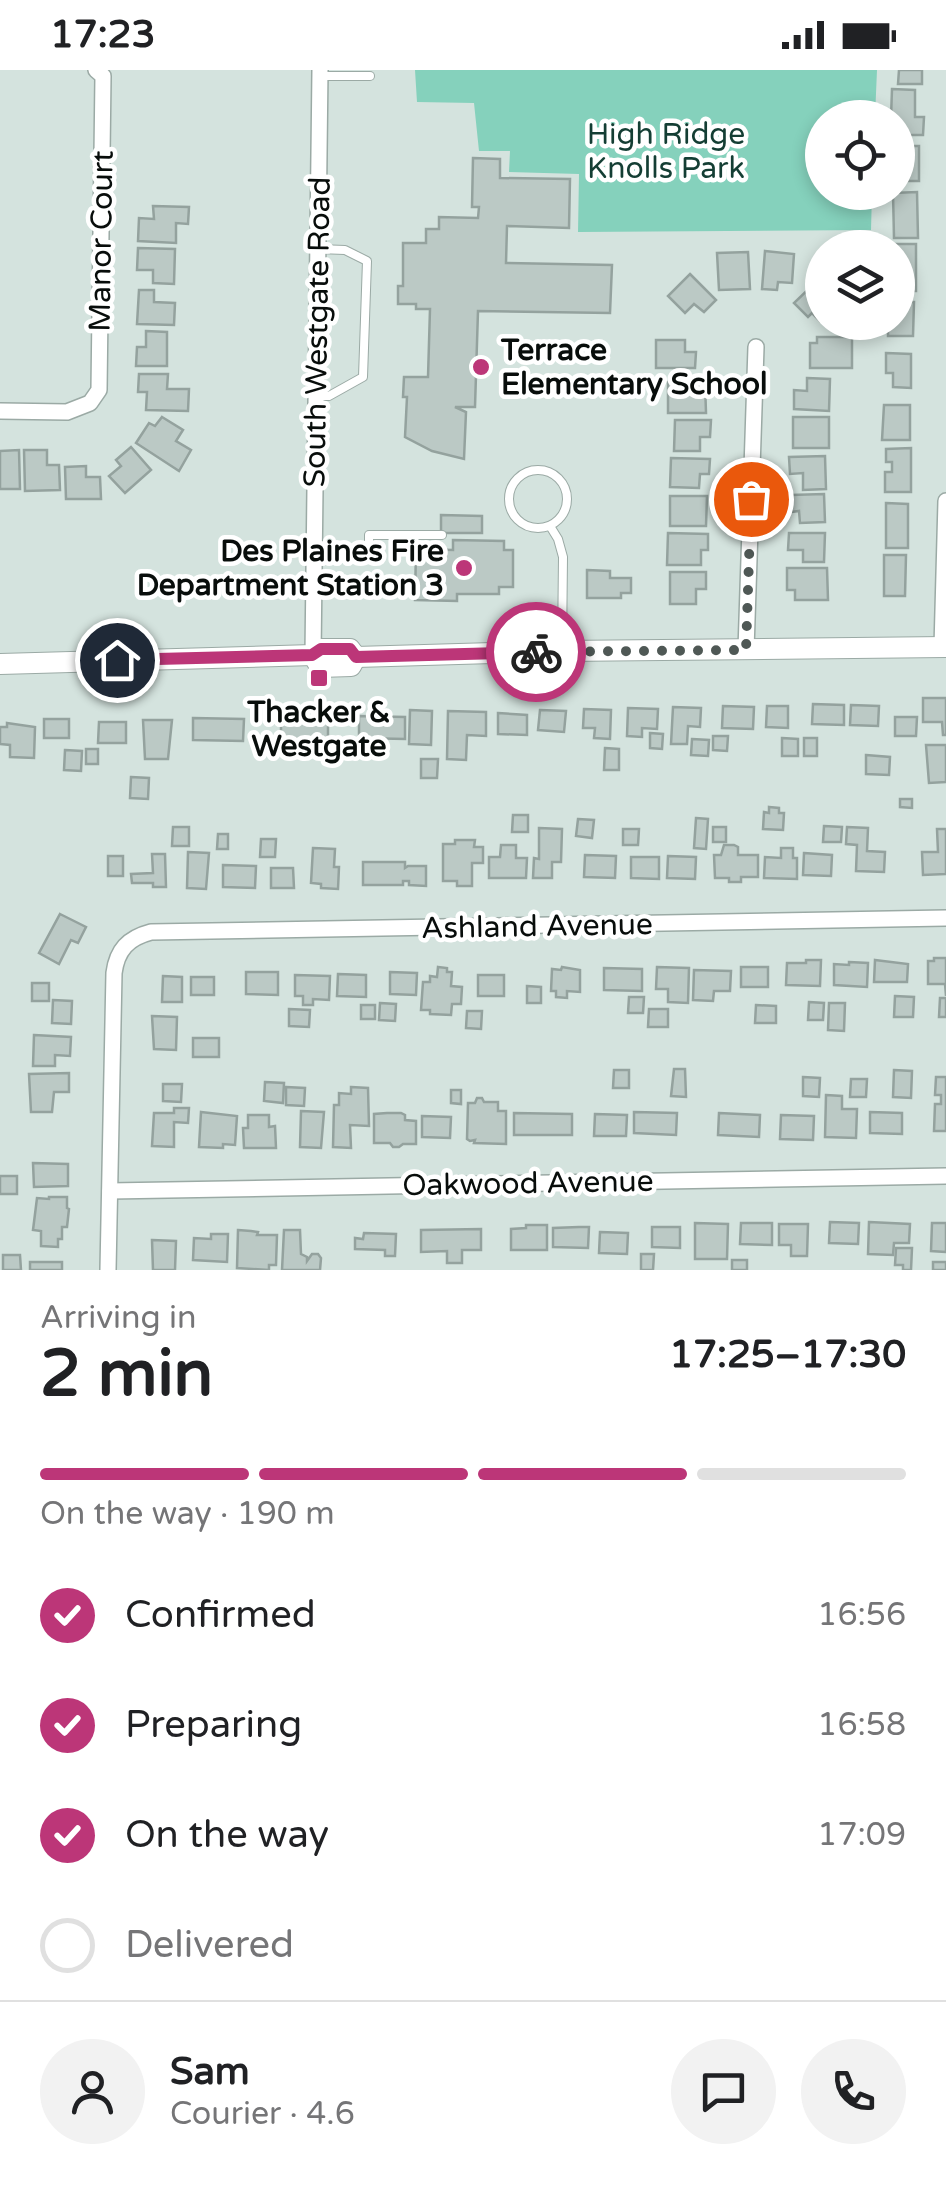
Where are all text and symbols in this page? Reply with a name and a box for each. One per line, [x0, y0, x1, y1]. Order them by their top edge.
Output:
text: 17:23 [50, 12, 155, 58]
map controls [805, 100, 915, 340]
button: locate [805, 100, 915, 210]
park label: High Ridge Knolls Park [587, 116, 745, 187]
street label: Manor Court [81, 150, 122, 332]
street label: South Westgate Road [296, 176, 339, 488]
button: layers [805, 230, 915, 340]
place label: Terrace Elementary School [500, 332, 767, 403]
marker: Terrace Elementary School [470, 356, 492, 378]
pin [709, 457, 794, 542]
icon: bag [724, 472, 779, 527]
place label: Des Plaines Fire Department Station 3 [137, 533, 444, 604]
marker: Des Plaines Fire Department Station 3 [453, 557, 475, 579]
courier [486, 602, 586, 702]
pin [75, 618, 160, 703]
icon: bike [509, 625, 564, 680]
icon: home [90, 633, 145, 688]
marker: Thacker & Westgate [308, 667, 330, 689]
place label: Thacker & Westgate [246, 694, 391, 765]
street label: Ashland Avenue [421, 906, 653, 947]
street label: Oakwood Avenue [402, 1163, 654, 1204]
text: Arriving in [40, 1299, 197, 1337]
text: 17:25–17:30 [669, 1332, 906, 1378]
text: 2 min [40, 1335, 213, 1414]
text: On the way · 190 m [40, 1495, 335, 1533]
icon: check [40, 1588, 95, 1643]
text: Confirmed [125, 1592, 316, 1638]
text: 16:56 [817, 1596, 906, 1634]
icon: check [40, 1698, 95, 1753]
text: Preparing [125, 1702, 302, 1748]
text: 16:58 [817, 1706, 906, 1744]
icon: check [40, 1808, 95, 1863]
text: On the way [125, 1812, 329, 1858]
text: 17:09 [817, 1816, 906, 1854]
text: Delivered [125, 1922, 294, 1968]
button: person [40, 2039, 145, 2144]
button: chat [671, 2039, 776, 2144]
button: phone [801, 2039, 906, 2144]
text: Sam [170, 2049, 250, 2095]
text: Courier · 4.6 [170, 2095, 355, 2133]

